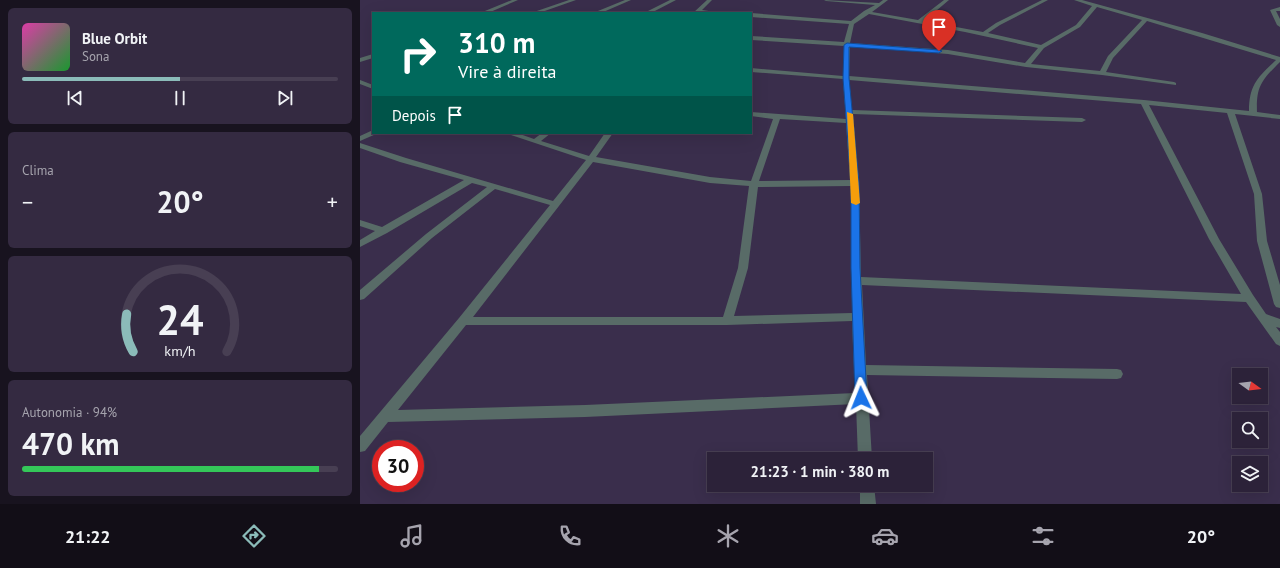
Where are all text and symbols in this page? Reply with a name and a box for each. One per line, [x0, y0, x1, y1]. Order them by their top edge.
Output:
pin [922, 10, 956, 51]
icon: arrive [928, 16, 950, 38]
text: 310 m [458, 24, 535, 61]
icon: right [392, 28, 444, 80]
text: Blue Orbit [82, 29, 147, 48]
text: Sona [82, 48, 109, 65]
text: Vire à direita [458, 60, 556, 83]
icon: previous [64, 87, 86, 109]
icon: pause [169, 87, 191, 109]
icon: next [274, 87, 296, 109]
icon: arrive [444, 104, 466, 126]
text: Depois [392, 106, 436, 125]
text: Clima [22, 162, 54, 179]
text: 20° [156, 182, 204, 221]
text: − [22, 188, 33, 216]
text: + [327, 188, 338, 216]
text: 24 [156, 293, 204, 346]
text: km/h [164, 341, 196, 360]
north arrow [1232, 368, 1268, 404]
map controls [1232, 368, 1268, 492]
position arrow [840, 377, 882, 419]
text: Autonomia · 94% [22, 404, 117, 421]
button: search [1232, 412, 1268, 448]
text: 470 km [22, 424, 120, 463]
speed limit sign: 30 [372, 440, 424, 492]
button: layers [1232, 456, 1268, 492]
text: 21:23 · 1 min · 380 m [751, 462, 889, 481]
icon: directions [240, 522, 268, 550]
icon: music [398, 522, 426, 550]
icon: phone [556, 522, 584, 550]
icon: climate [714, 522, 742, 550]
icon: car [871, 522, 899, 550]
icon: filters [1029, 522, 1057, 550]
text: 21:22 [65, 525, 111, 548]
text: 20° [1187, 525, 1215, 548]

